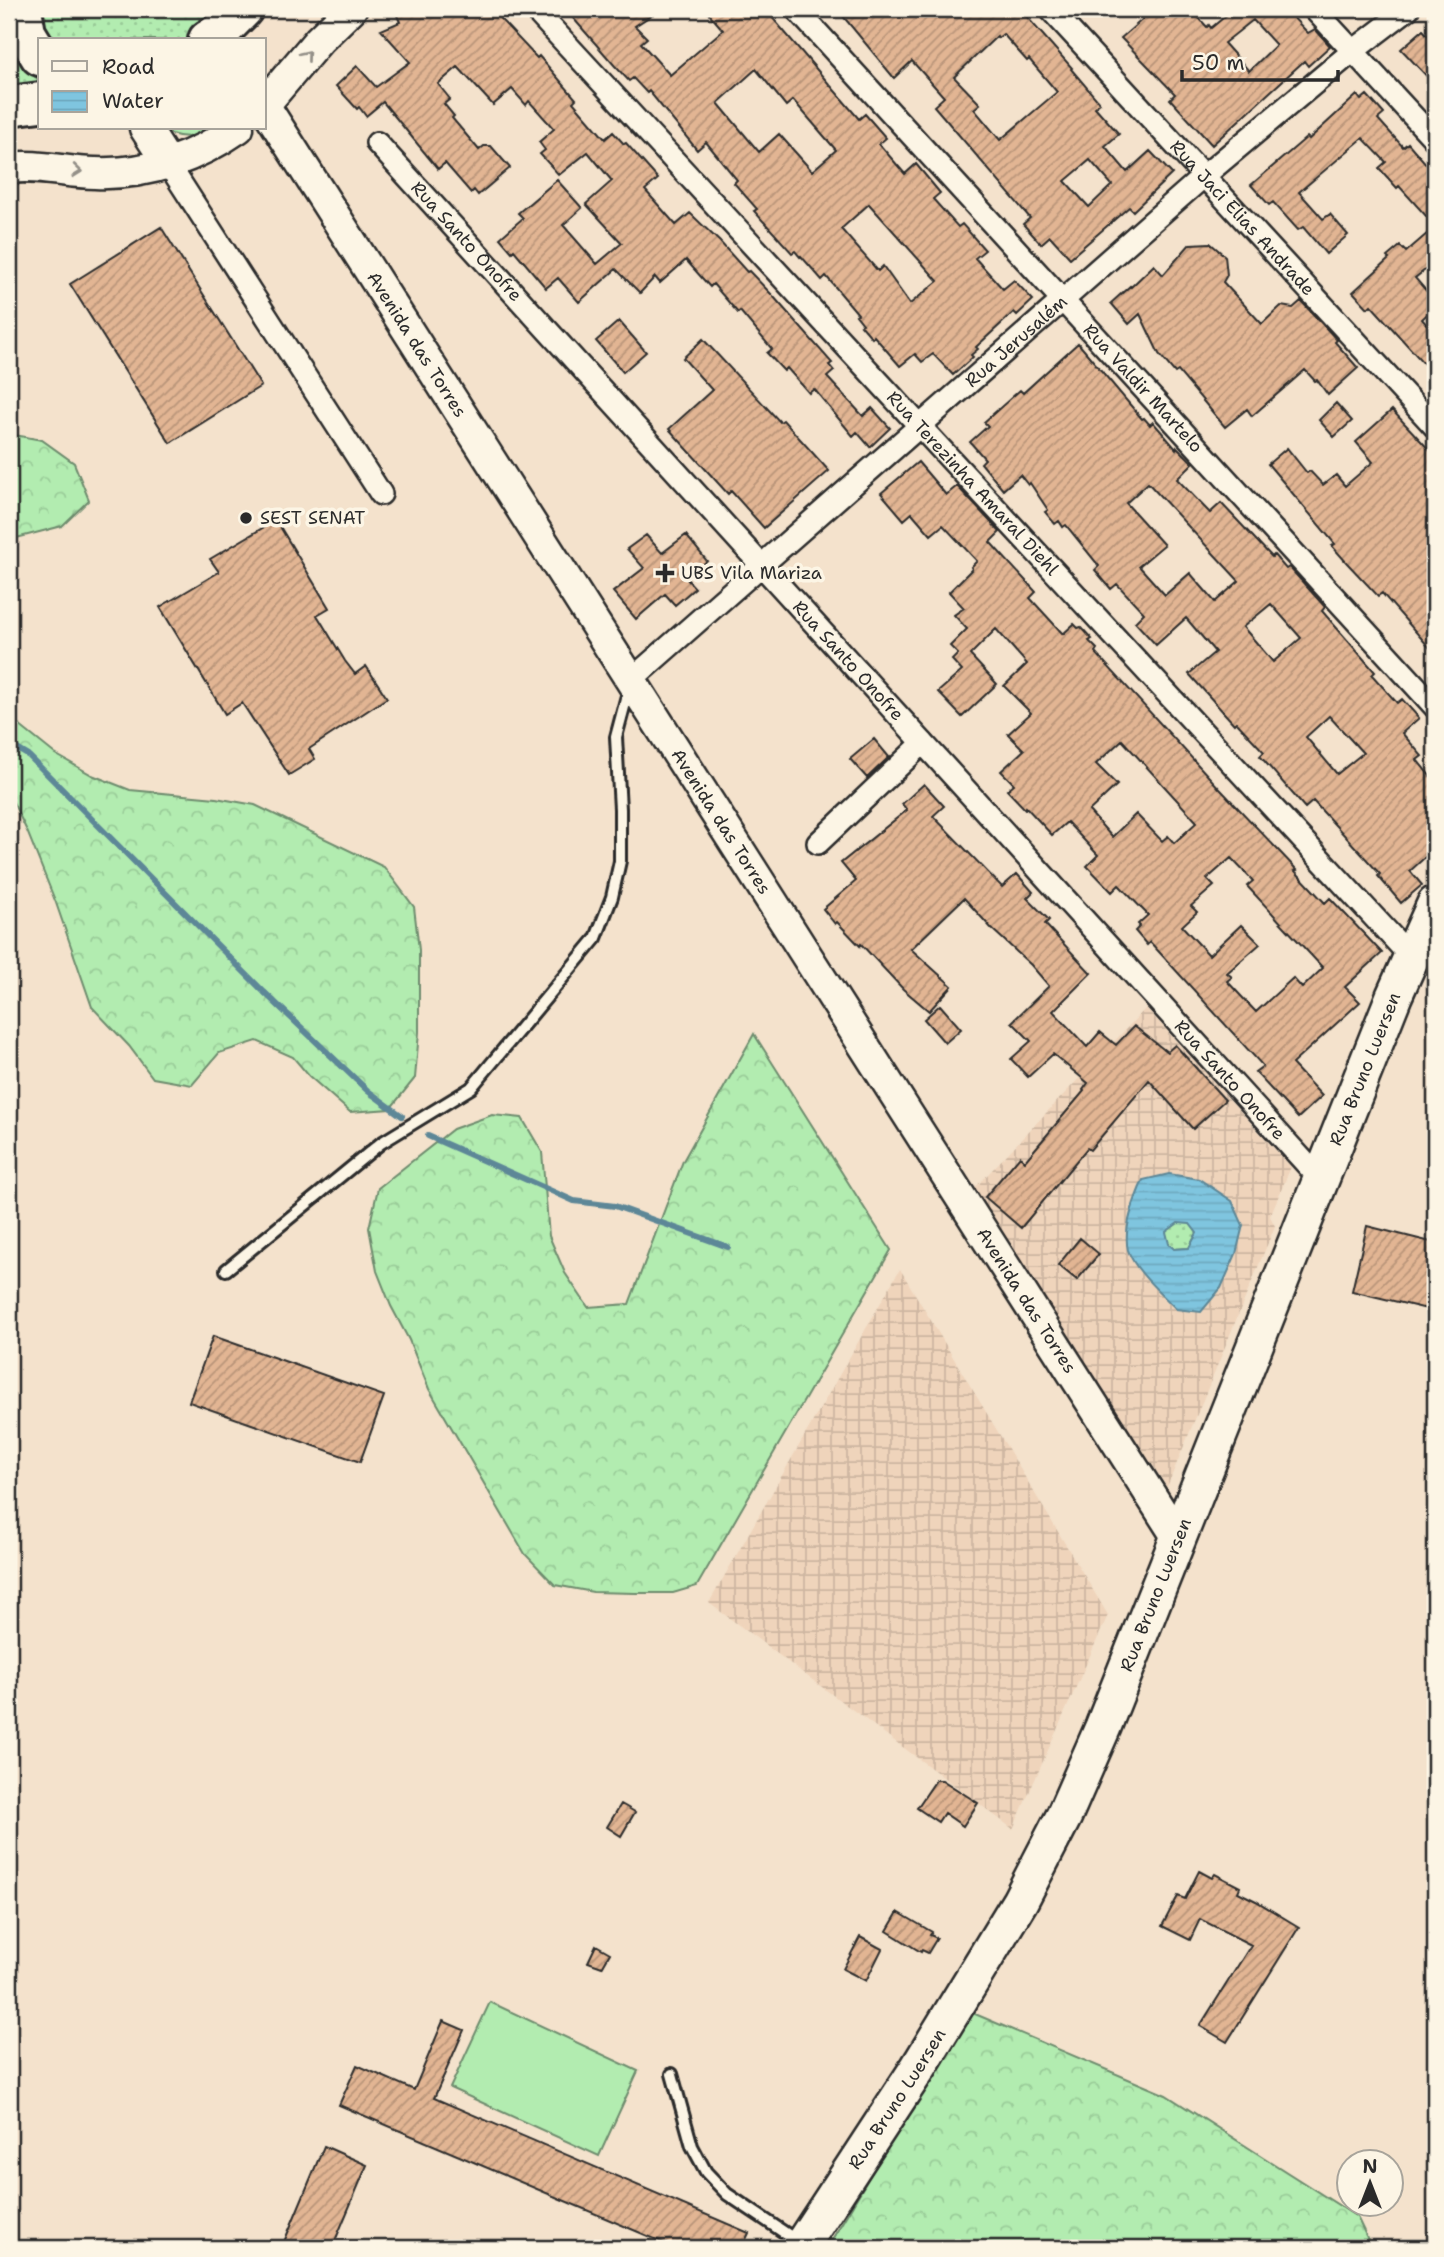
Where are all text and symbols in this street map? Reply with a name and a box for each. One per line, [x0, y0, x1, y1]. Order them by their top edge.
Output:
legend [38, 38, 266, 130]
scale bar [1182, 38, 1337, 82]
text: 50 m [1192, 49, 1245, 77]
one-way arrow [298, 50, 310, 63]
text: Road [102, 53, 155, 81]
text: Water [102, 87, 164, 115]
street label: Rua Jaci Elias Andrade [1165, 135, 1320, 301]
one-way arrow [71, 164, 82, 179]
street label: Rua Santo Onofre [406, 176, 527, 307]
street label: Avenida das Torres [361, 267, 472, 422]
street label: Rua Jerusalém [960, 290, 1073, 393]
street label: Rua Valdir Martelo [1078, 318, 1208, 458]
street label: Rua Terezinha Amaral Diehl [881, 386, 1064, 581]
place label: SEST SENAT [260, 506, 365, 530]
marker: SEST SENAT [238, 510, 254, 526]
place label: UBS Vila Mariza [681, 561, 822, 585]
marker: UBS Vila Mariza [655, 563, 675, 583]
street label: Rua Santo Onofre [787, 595, 909, 726]
street label: Avenida das Torres [666, 744, 776, 899]
street label: Rua Bruno Luersen [1324, 989, 1406, 1149]
street label: Rua Santo Onofre [1169, 1015, 1291, 1145]
street label: Avenida das Torres [971, 1223, 1082, 1378]
street label: Rua Bruno Luersen [1114, 1515, 1197, 1675]
street label: Rua Bruno Luersen [843, 2024, 951, 2174]
north arrow [1336, 2148, 1406, 2218]
text: N [1362, 2154, 1378, 2179]

